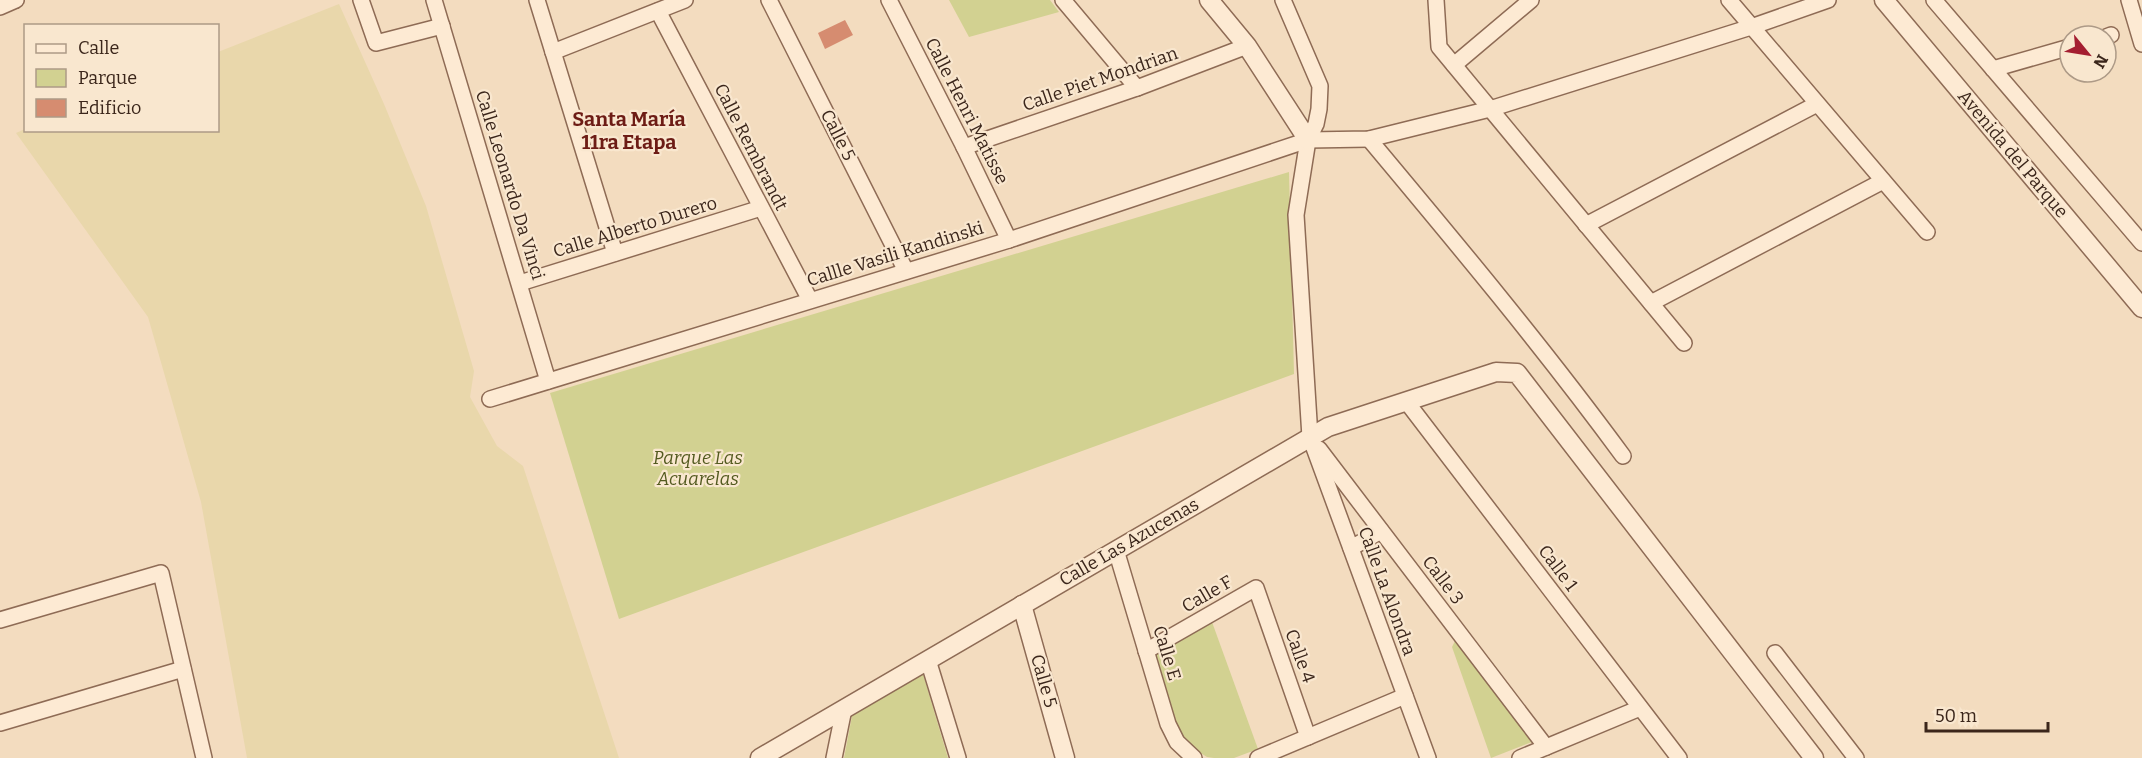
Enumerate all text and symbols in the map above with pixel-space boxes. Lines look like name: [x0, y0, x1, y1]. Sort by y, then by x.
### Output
legend: [24, 24, 219, 132]
north arrow: [2058, 24, 2118, 84]
street label: Calle Henri Matisse: [921, 34, 1013, 188]
text: Calle: [78, 37, 119, 59]
street label: Calle Piet Mondrian: [1019, 42, 1181, 116]
text: N: [2089, 51, 2112, 71]
text: Parque: [78, 67, 137, 89]
street label: Calle Rembrandt: [710, 80, 793, 215]
street label: Avenida del Parque: [1953, 86, 2073, 222]
street label: Calle Leonardo Da Vinci: [471, 88, 549, 282]
text: Edificio: [78, 97, 141, 119]
street label: Calle 5: [816, 106, 860, 164]
district label: Santa María 11ra Etapa: [572, 107, 686, 154]
street label: Calle Alberto Durero: [550, 192, 720, 262]
street label: Callle Vasili Kandinski: [804, 217, 986, 291]
park label: Parque Las Acuarelas: [653, 447, 743, 490]
street label: Calle Las Azucenas: [1055, 493, 1203, 591]
street label: Calle La Alondra: [1354, 524, 1421, 659]
street label: Calle 1: [1534, 541, 1583, 596]
street label: Calle 3: [1418, 551, 1468, 609]
street label: Calle F: [1178, 571, 1236, 617]
street label: Calle E: [1148, 623, 1186, 683]
street label: Calle 4: [1280, 626, 1320, 686]
street label: Calle 5: [1026, 652, 1062, 710]
scale bar: [1926, 695, 2048, 733]
text: 50 m: [1935, 705, 1977, 727]

